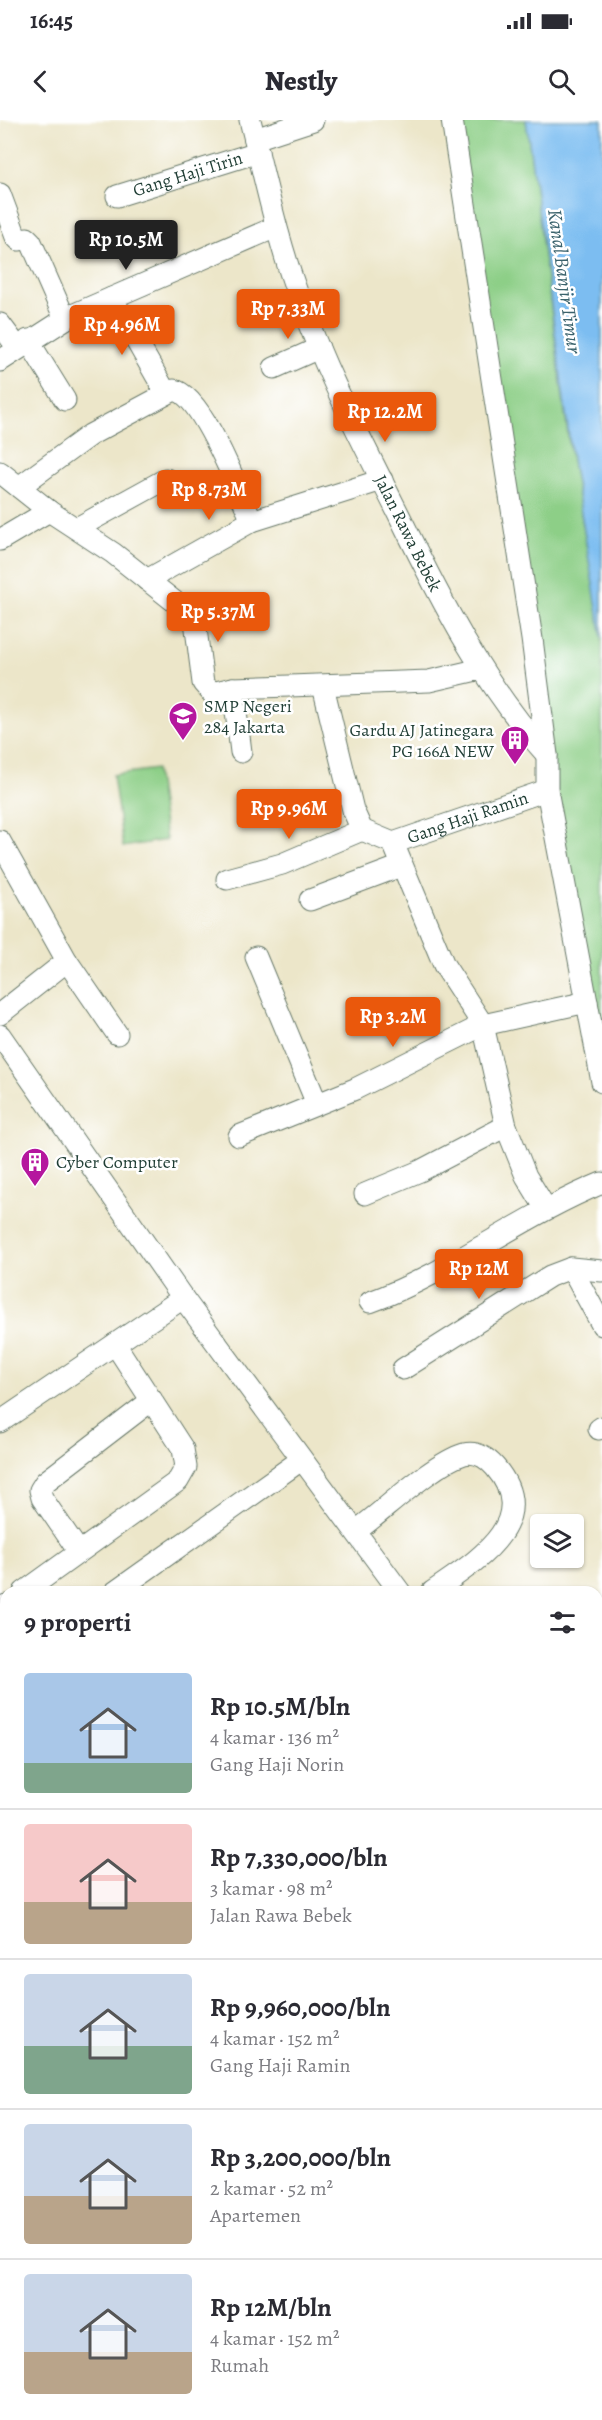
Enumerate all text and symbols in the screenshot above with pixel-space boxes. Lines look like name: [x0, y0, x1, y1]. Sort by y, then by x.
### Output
text: 16:45: [30, 6, 73, 36]
text: Nestly: [265, 63, 337, 99]
icon: back: [24, 65, 57, 98]
icon: search: [545, 65, 578, 98]
street label: Gang Haji Tirin: [130, 146, 246, 202]
water label: Kanal Banjir Timur: [541, 207, 588, 356]
pin: Rp 10.5M: [64, 220, 188, 271]
text: Rp 10.5M: [89, 226, 163, 253]
pin: Rp 7.33M: [226, 289, 350, 340]
text: Rp 7.33M: [251, 295, 325, 322]
pin: Rp 4.96M: [60, 305, 184, 356]
text: Rp 4.96M: [84, 311, 160, 338]
pin: Rp 12.2M: [323, 392, 447, 443]
text: Rp 12.2M: [347, 398, 423, 425]
pin: Rp 8.73M: [147, 470, 271, 521]
street label: Jalan Rawa Bebek: [369, 471, 447, 596]
text: Rp 8.73M: [171, 476, 247, 503]
pin: Rp 5.37M: [156, 592, 280, 643]
text: Rp 5.37M: [181, 598, 255, 625]
place label: SMP Negeri 284 Jakarta: [204, 694, 292, 739]
school or university icon: SMP Negeri 284 Jakarta: [167, 700, 199, 742]
place label: Gardu AJ Jatinegara PG 166A NEW: [350, 718, 495, 763]
building icon: Gardu AJ Jatinegara PG 166A NEW: [499, 724, 531, 766]
street label: Gang Haji Ramin: [404, 785, 531, 849]
pin: Rp 9.96M: [227, 789, 351, 840]
text: Rp 9.96M: [251, 795, 327, 822]
pin: Rp 3.2M: [338, 997, 448, 1048]
text: Rp 3.2M: [359, 1003, 427, 1030]
building icon: Cyber Computer: [19, 1146, 51, 1188]
place label: Cyber Computer: [56, 1150, 178, 1174]
pin: Rp 12M: [430, 1249, 528, 1300]
text: Rp 12M: [449, 1255, 509, 1282]
map controls: [530, 1514, 584, 1568]
button: layers: [530, 1514, 584, 1568]
text: 9 properti: [24, 1605, 131, 1640]
icon: filters: [546, 1606, 579, 1639]
text: Rp 10.5M/bln: [210, 1689, 350, 1724]
icon: home: [72, 1697, 144, 1769]
text: 4 kamar · 136 m²: [210, 1724, 339, 1751]
text: Gang Haji Norin: [210, 1751, 344, 1778]
text: Rp 7,330,000/bln: [210, 1840, 388, 1875]
icon: home: [72, 1848, 144, 1920]
text: 3 kamar · 98 m²: [210, 1875, 333, 1902]
text: Jalan Rawa Bebek: [210, 1902, 352, 1929]
text: Rp 9,960,000/bln: [210, 1990, 391, 2025]
icon: home: [72, 1998, 144, 2070]
text: 4 kamar · 152 m²: [210, 2025, 340, 2052]
text: Gang Haji Ramin: [210, 2052, 350, 2079]
text: Rp 3,200,000/bln: [210, 2140, 391, 2175]
icon: home: [72, 2148, 144, 2220]
text: 2 kamar · 52 m²: [210, 2175, 333, 2202]
text: Apartemen: [210, 2202, 301, 2229]
text: Rp 12M/bln: [210, 2290, 332, 2325]
icon: home: [72, 2298, 144, 2370]
text: 4 kamar · 152 m²: [210, 2325, 340, 2352]
text: Rumah: [210, 2352, 269, 2379]

